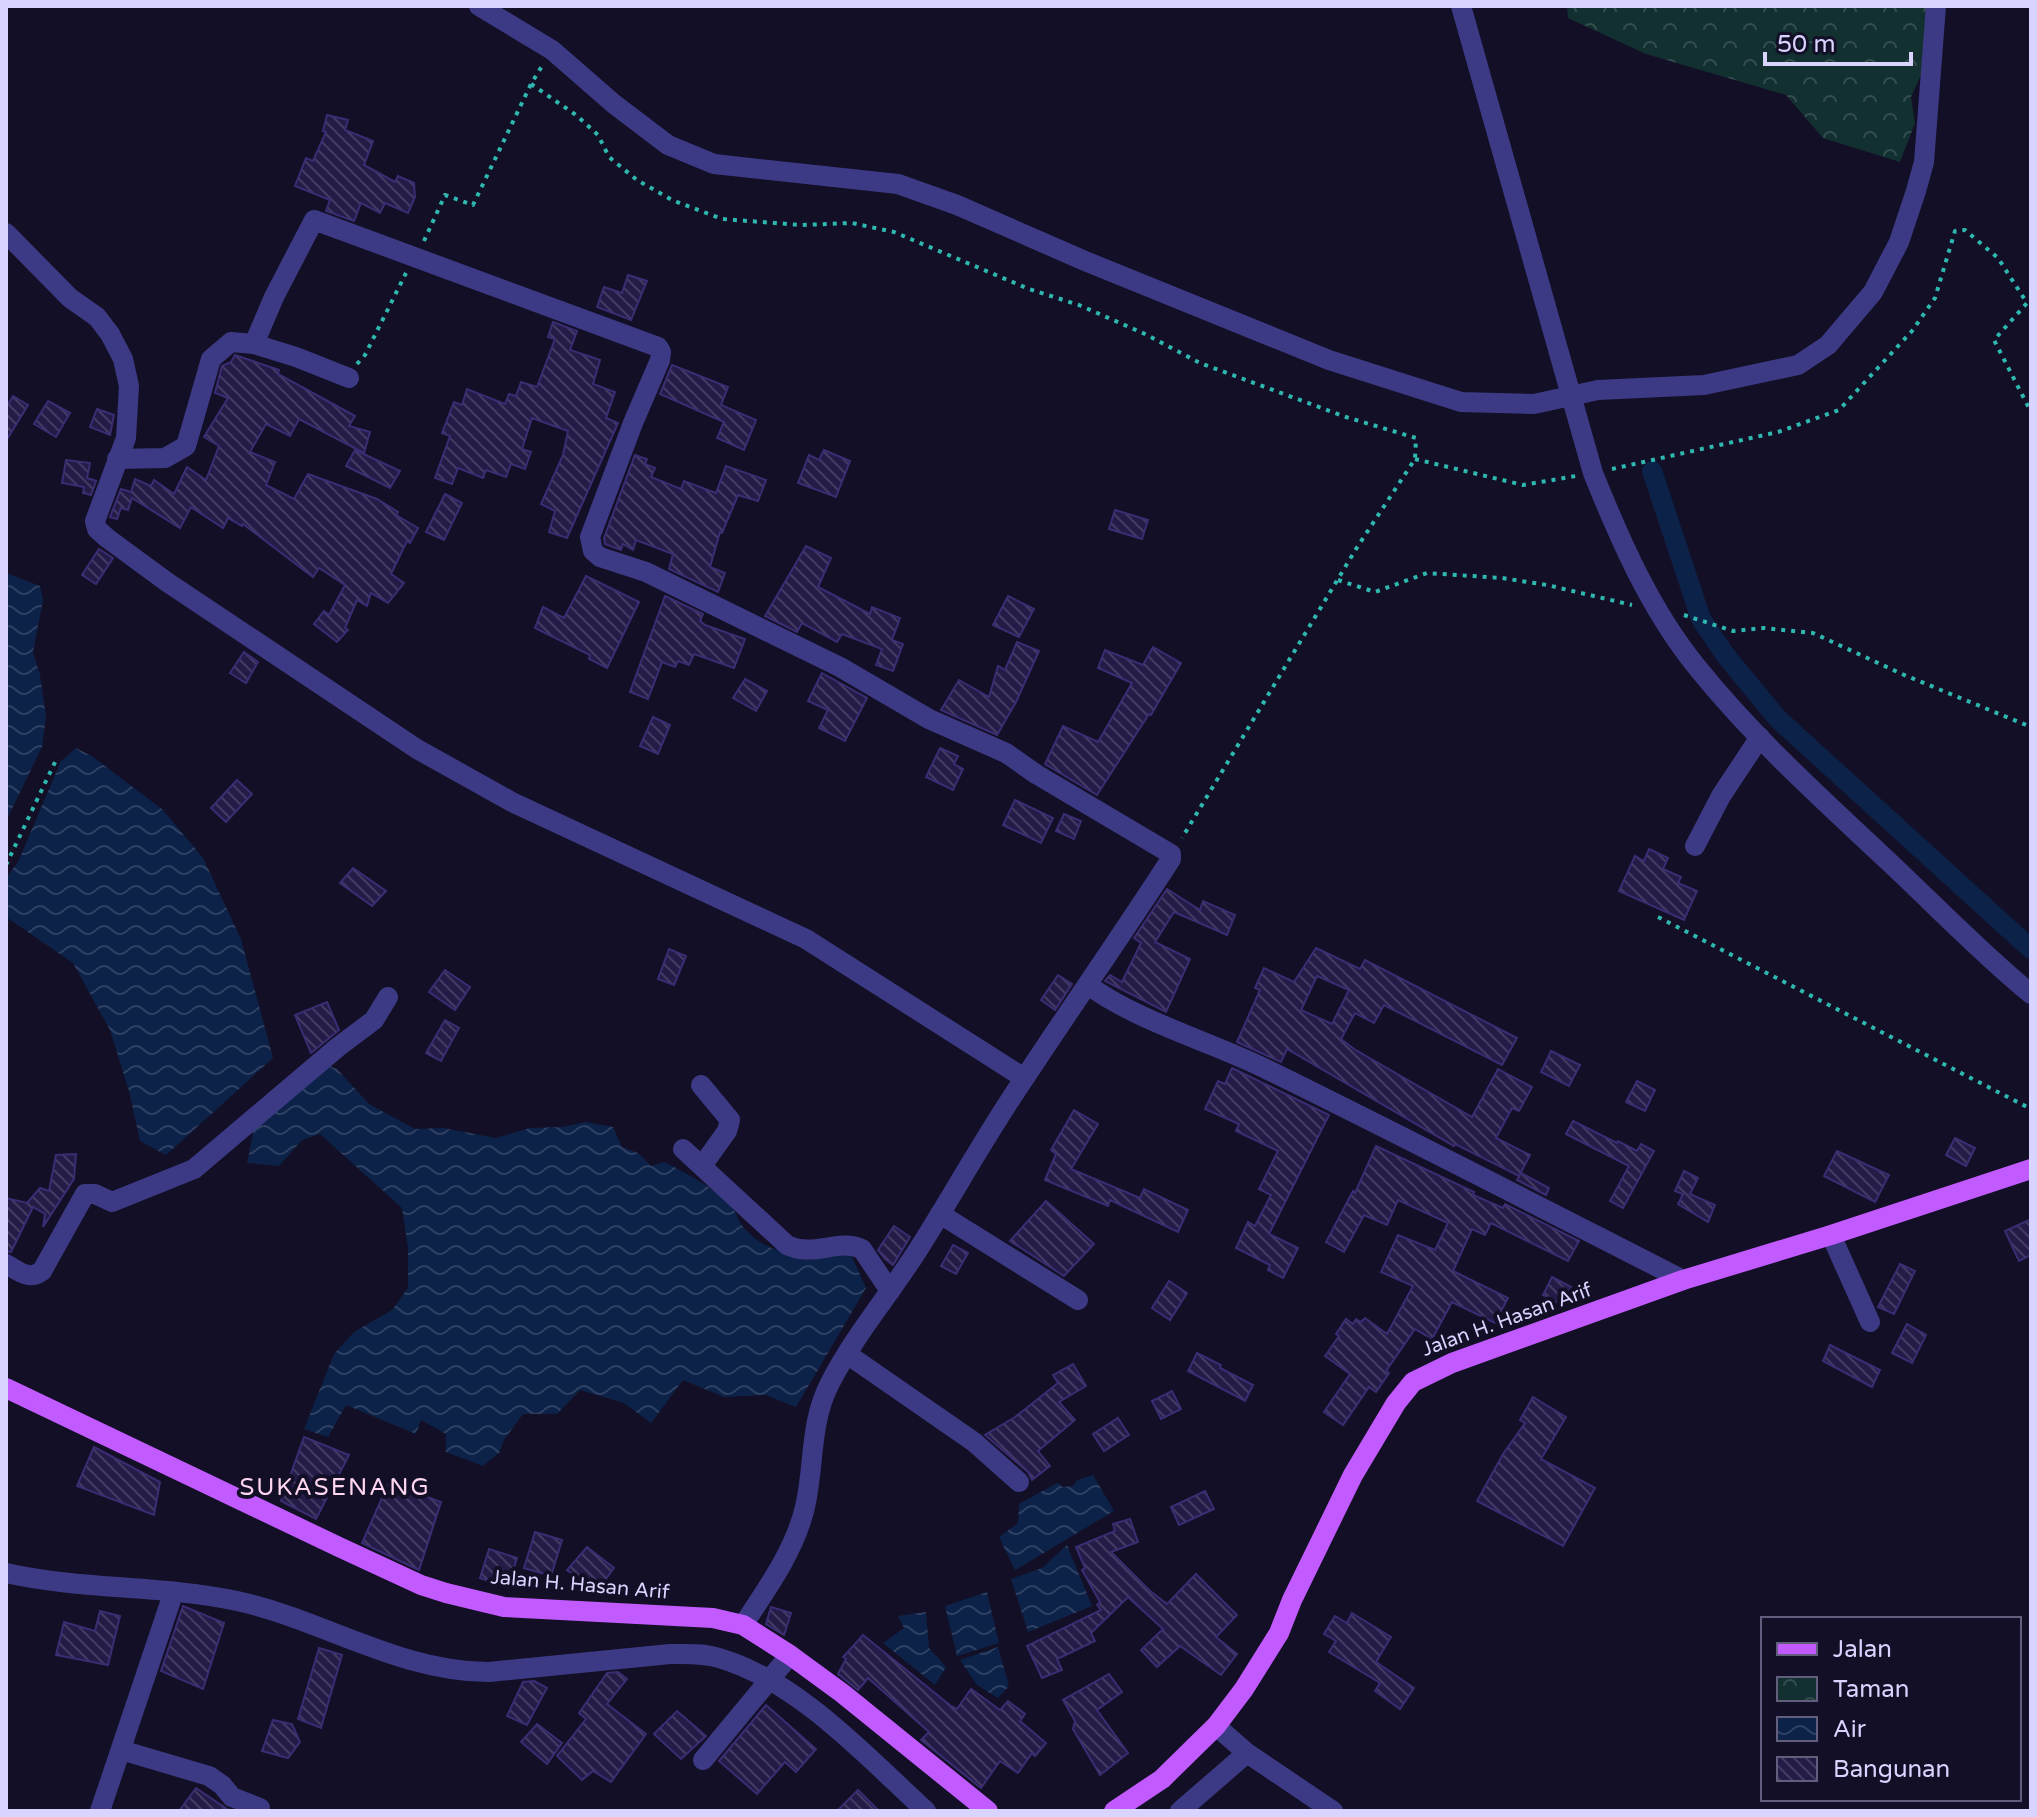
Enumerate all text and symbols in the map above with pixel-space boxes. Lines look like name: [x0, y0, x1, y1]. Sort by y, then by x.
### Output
scale bar: [1765, 16, 1911, 66]
text: 50 m: [1777, 30, 1835, 59]
street label: Jalan H. Hasan Arif: [1419, 1278, 1596, 1362]
district label: SUKASENANG: [239, 1473, 431, 1502]
street label: Jalan H. Hasan Arif: [490, 1565, 671, 1605]
legend: [1761, 1617, 2021, 1801]
text: Jalan: [1833, 1635, 1892, 1664]
text: Taman: [1833, 1675, 1909, 1704]
text: Air: [1833, 1715, 1867, 1744]
text: Bangunan: [1833, 1755, 1950, 1784]

